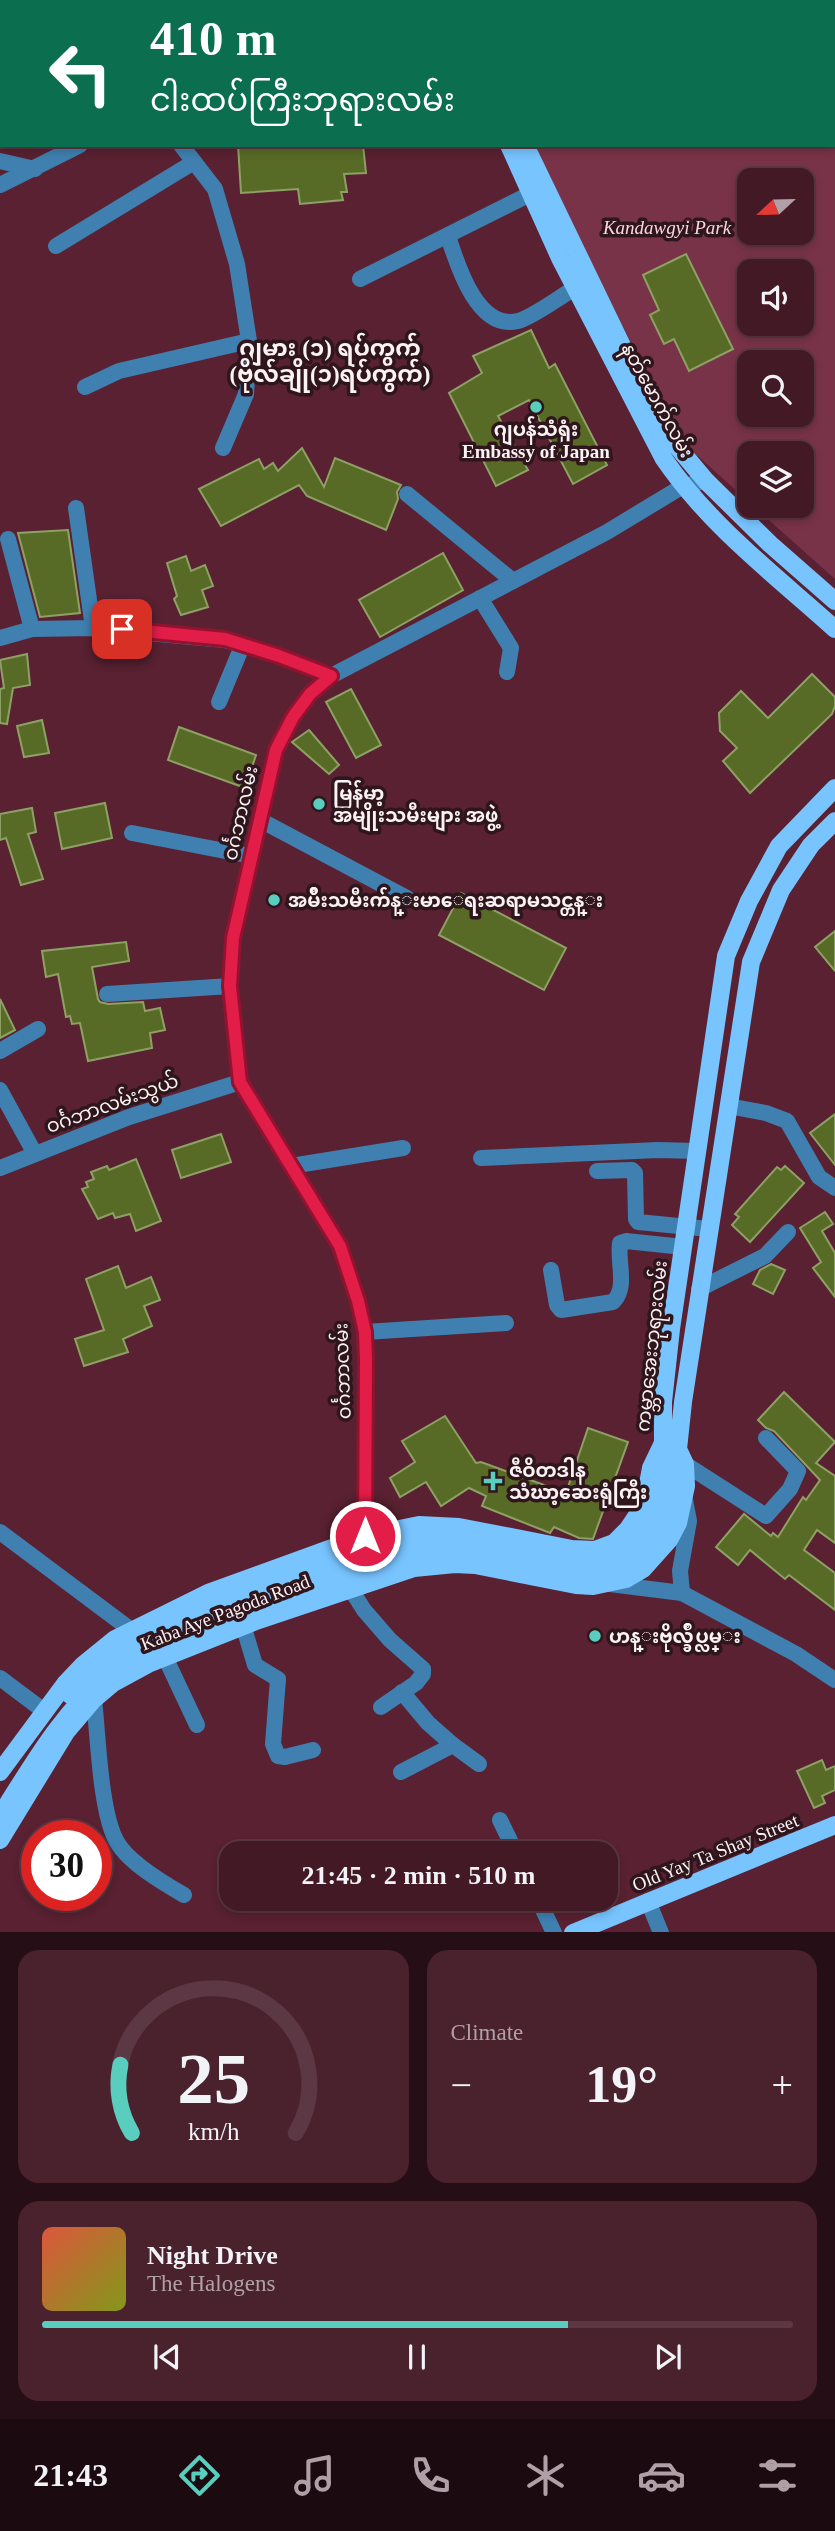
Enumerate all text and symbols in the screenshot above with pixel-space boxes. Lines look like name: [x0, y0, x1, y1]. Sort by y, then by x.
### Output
text: 410 m: [150, 11, 277, 66]
icon: left: [35, 28, 126, 119]
text: ငါးထပ်ကြီးဘုရားလမ်း: [150, 82, 455, 118]
north arrow: [737, 168, 814, 245]
map controls: [737, 168, 814, 518]
park label: Kandawgyi Park: [602, 217, 732, 238]
button: sound: [737, 259, 814, 336]
district label: ဂျမား (၁) ရပ်ကွက် (ဗိုလ်ချို(၁)ရပ်ကွက်): [230, 332, 430, 394]
street label: နတ်မောက်လမ်း: [613, 337, 701, 464]
button: search: [737, 350, 814, 427]
marker: ဂျပန်သံရုံး Embassy of Japan: [528, 399, 544, 415]
place label: ဂျပန်သံရုံး Embassy of Japan: [462, 416, 610, 462]
button: layers: [737, 441, 814, 518]
pin: [92, 599, 152, 659]
icon: arrive: [103, 610, 141, 648]
street label: ဝင်္ဂဘာလမ်း: [216, 763, 262, 862]
place label: မြန်မာ့ အမျိုးသမီးများ အဖွဲ့: [333, 780, 502, 832]
marker: မြန်မာ့ အမျိုးသမီးများ အဖွဲ့: [311, 796, 327, 812]
place label: အမ်ိဳးသမီးက်န္းမာေရးဆရာမသင္တန္း: [288, 887, 603, 916]
marker: အမ်ိဳးသမီးက်န္းမာေရးဆရာမသင္တန္း: [266, 892, 282, 908]
street label: ဝင်္ဂဘာလမ်းသွယ်: [42, 1066, 183, 1142]
street label: ကမ္ဘာအေးဘုရားလမ်း: [628, 1259, 677, 1433]
street label: ဝင်္ဂဘာလမ်း: [326, 1322, 355, 1420]
place label: ဇီဝိတဒါန သံဃာ့ဆေးရုံကြီး: [509, 1457, 647, 1508]
marker: ဇီဝိတဒါန သံဃာ့ဆေးရုံကြီး: [483, 1471, 503, 1491]
position arrow: [328, 1499, 402, 1573]
street label: Kaba Aye Pagoda Road: [138, 1570, 313, 1654]
place label: ဟန္းဗိုလ္ခ်ဳပ္လမ္း: [609, 1623, 741, 1652]
marker: ဟန္းဗိုလ္ခ်ဳပ္လမ္း: [587, 1628, 603, 1644]
street label: Old Yay Ta Shay Street: [629, 1809, 802, 1895]
speed limit sign: 30: [21, 1820, 112, 1911]
text: 21:45 · 2 min · 510 m: [302, 1861, 536, 1890]
text: Climate: [451, 2020, 523, 2045]
text: 25: [177, 2038, 250, 2119]
text: 19°: [585, 2056, 658, 2113]
text: −: [451, 2064, 472, 2106]
text: +: [772, 2064, 793, 2106]
text: km/h: [188, 2117, 239, 2144]
text: Night Drive: [147, 2241, 278, 2270]
text: The Halogens: [147, 2271, 275, 2296]
icon: previous: [148, 2338, 186, 2376]
icon: pause: [398, 2338, 436, 2376]
icon: next: [649, 2338, 687, 2376]
icon: directions: [175, 2451, 224, 2500]
icon: music: [290, 2451, 339, 2500]
icon: phone: [406, 2451, 455, 2500]
icon: climate: [521, 2451, 570, 2500]
icon: car: [637, 2451, 686, 2500]
icon: filters: [753, 2451, 802, 2500]
text: 21:43: [33, 2457, 108, 2493]

